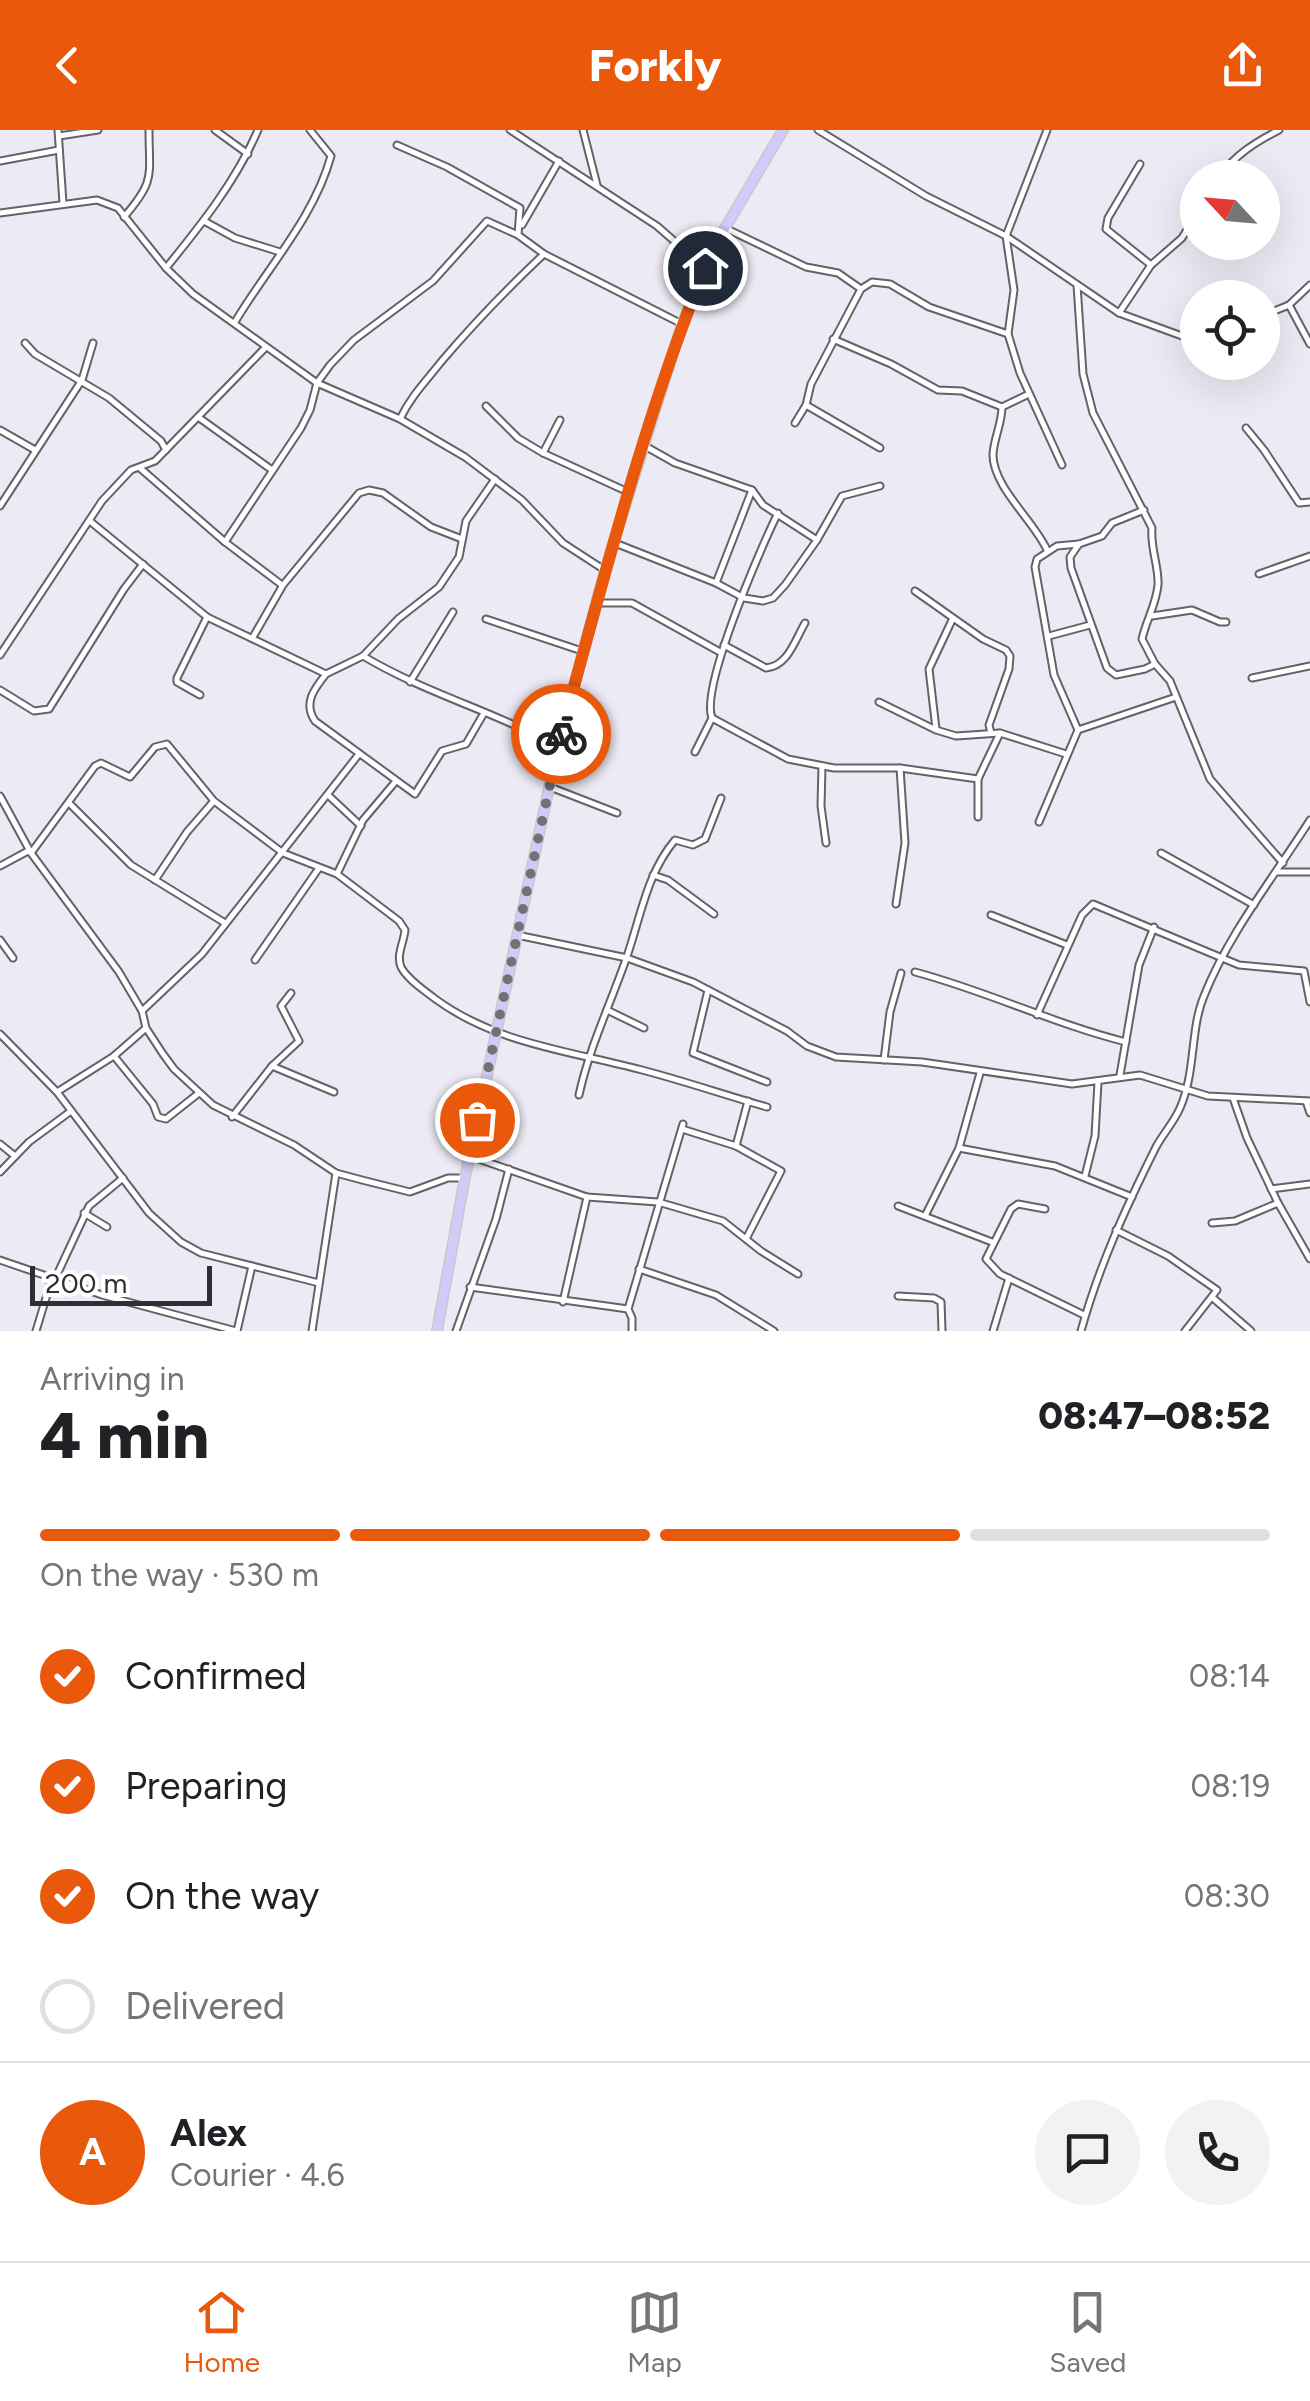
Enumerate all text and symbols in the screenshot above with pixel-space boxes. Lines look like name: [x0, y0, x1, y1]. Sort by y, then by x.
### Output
icon: back: [40, 38, 95, 93]
text: Forkly: [589, 38, 721, 92]
icon: share: [1215, 38, 1270, 93]
north arrow: [1180, 160, 1280, 260]
map controls: [1180, 160, 1280, 380]
pin: [663, 226, 748, 311]
icon: home: [678, 241, 733, 296]
button: locate: [1180, 280, 1280, 380]
courier: [511, 684, 611, 784]
icon: bike: [534, 707, 589, 762]
pin: [435, 1078, 520, 1163]
icon: bag: [450, 1093, 505, 1148]
scale bar: [30, 1261, 212, 1306]
text: 200 m: [45, 1266, 127, 1300]
text: Arriving in: [40, 1360, 185, 1398]
text: 08:47–08:52: [1038, 1393, 1270, 1439]
text: 4 min: [40, 1396, 209, 1474]
text: On the way · 530 m: [40, 1556, 319, 1594]
icon: check: [40, 1649, 95, 1704]
text: Confirmed: [125, 1653, 307, 1699]
text: 08:14: [1189, 1657, 1270, 1695]
icon: check: [40, 1759, 95, 1814]
text: Preparing: [125, 1763, 287, 1809]
text: 08:19: [1190, 1767, 1270, 1805]
icon: check: [40, 1869, 95, 1924]
text: On the way: [125, 1873, 319, 1919]
text: 08:30: [1184, 1877, 1270, 1915]
text: Delivered: [125, 1983, 285, 2029]
button: chat: [1035, 2100, 1140, 2205]
button: phone: [1165, 2100, 1270, 2205]
text: Alex: [170, 2110, 247, 2156]
text: A: [79, 2129, 106, 2175]
text: Courier · 4.6: [170, 2156, 345, 2194]
tab: Home: [184, 2285, 260, 2379]
tab: Map: [627, 2285, 682, 2379]
tab: Saved: [1049, 2285, 1126, 2379]

